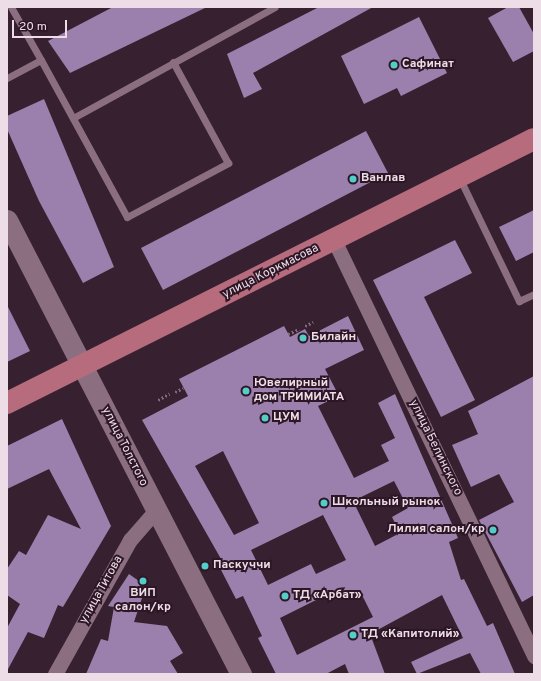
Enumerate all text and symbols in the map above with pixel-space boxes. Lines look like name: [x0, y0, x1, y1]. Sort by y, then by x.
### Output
scale bar: [14, 12, 69, 38]
text: 20 m: [19, 19, 47, 35]
place label: Сафинат: [402, 58, 454, 72]
marker: Сафинат: [389, 60, 399, 70]
place label: Ванлав: [361, 172, 405, 186]
marker: Ванлав: [348, 174, 358, 184]
street label: улица Коркмасова: [221, 242, 321, 302]
place label: Билайн: [311, 331, 356, 345]
marker: Билайн: [298, 333, 308, 343]
place label: Ювелирный дом ТРИМИАТА: [254, 377, 344, 405]
marker: Ювелирный дом ТРИМИАТА: [241, 386, 251, 396]
street label: улица Белинского: [406, 398, 464, 498]
street label: улица Толстого: [98, 405, 150, 489]
place label: ЦУМ: [273, 411, 300, 425]
marker: ЦУМ: [260, 413, 270, 423]
place label: Школьный рынок: [332, 496, 441, 510]
marker: Школьный рынок: [319, 498, 329, 508]
place label: Лилия салон/кр: [387, 523, 485, 537]
marker: Лилия салон/кр: [488, 525, 498, 535]
street label: улица Титова: [77, 553, 127, 627]
place label: Паскуччи: [213, 559, 271, 573]
marker: Паскуччи: [200, 561, 210, 571]
marker: ВИП салон/кр: [138, 576, 148, 586]
place label: ВИП салон/кр: [115, 587, 171, 615]
place label: ТД «Арбат»: [293, 589, 361, 603]
marker: ТД «Арбат»: [280, 591, 290, 601]
place label: ТД «Капитолий»: [361, 628, 460, 642]
marker: ТД «Капитолий»: [348, 630, 358, 640]

